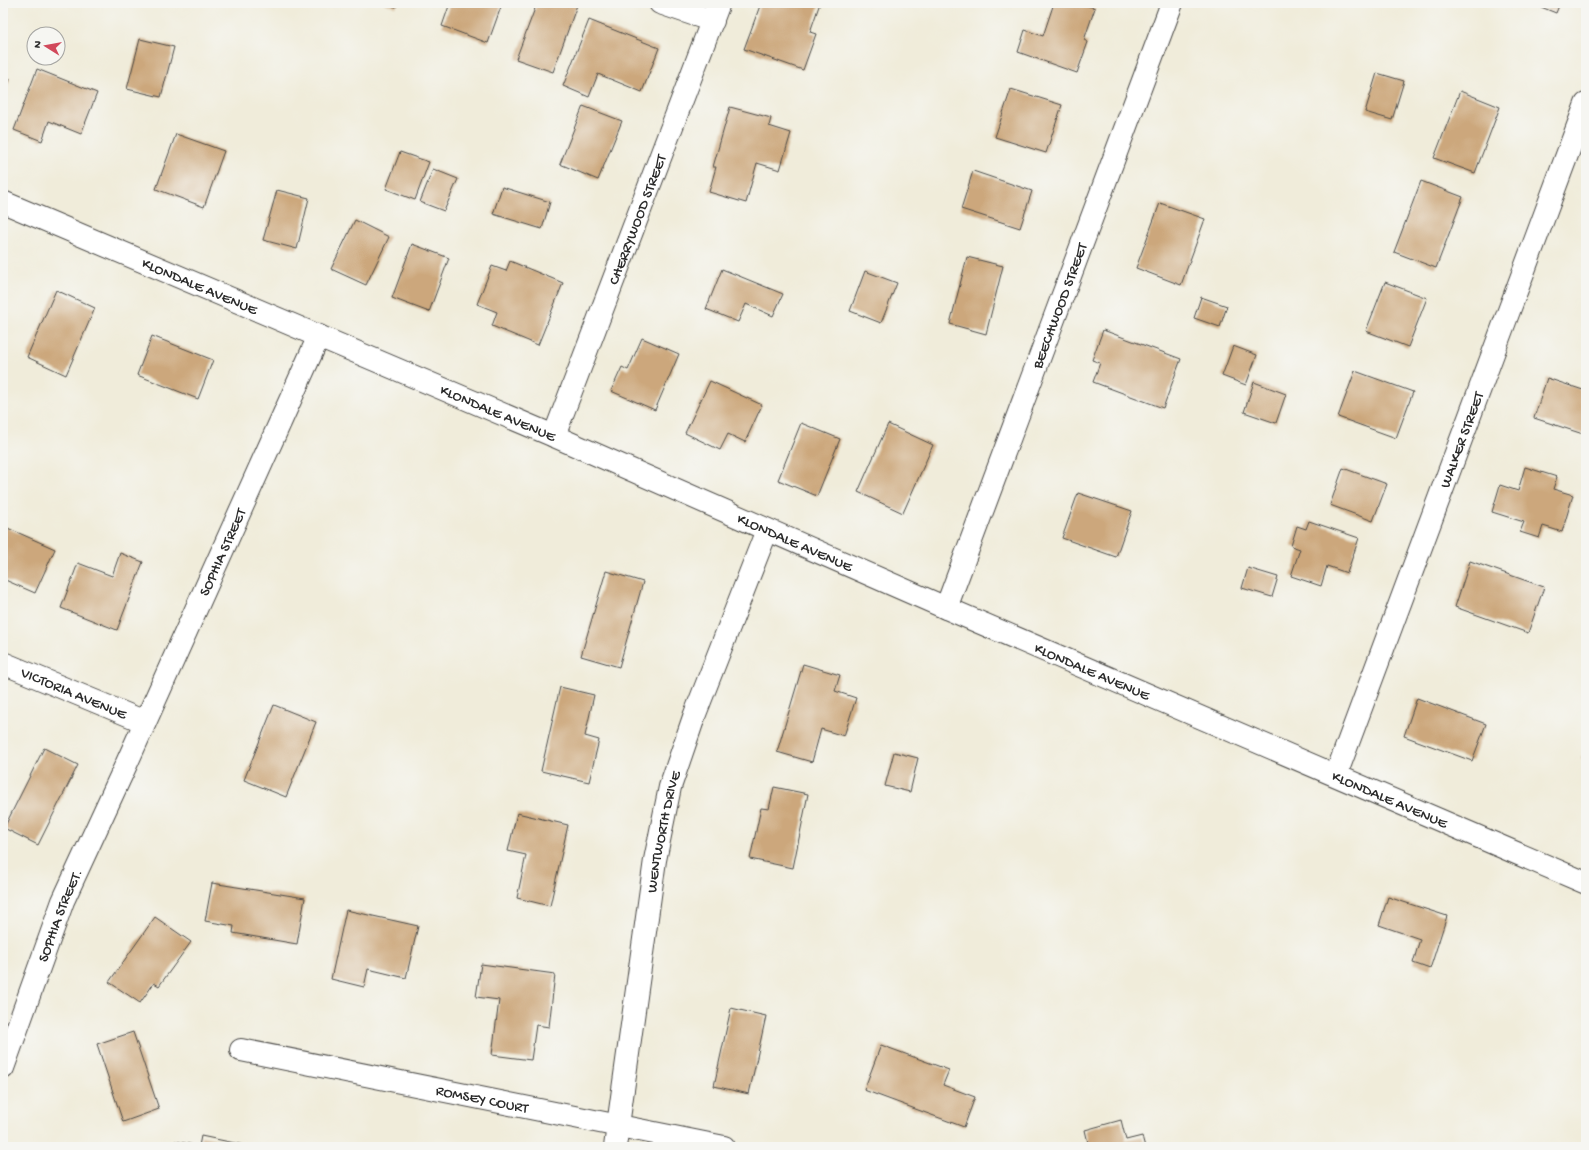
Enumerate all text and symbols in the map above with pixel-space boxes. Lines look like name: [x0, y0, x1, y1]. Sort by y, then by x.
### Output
north arrow: [26, 26, 66, 66]
text: N: [32, 40, 45, 49]
street label: CHERRYWOOD STREET: [605, 151, 672, 288]
street label: BEECHWOOD STREET: [1029, 240, 1093, 372]
street label: KLONDALE AVENUE: [139, 255, 260, 320]
street label: KLONDALE AVENUE: [437, 382, 559, 447]
street label: WALKER STREET: [1437, 388, 1489, 491]
street label: SOPHIA STREET: [196, 505, 252, 599]
street label: KLONDALE AVENUE: [734, 510, 855, 577]
street label: KLONDALE AVENUE: [1031, 640, 1153, 706]
street label: VICTORIA AVENUE: [17, 664, 130, 725]
street label: WENTWORTH DRIVE: [644, 768, 686, 894]
street label: KLONDALE AVENUE: [1329, 768, 1450, 834]
street label: SOPHIA STREET.: [35, 866, 88, 965]
street label: ROMSEY COURT: [434, 1082, 531, 1119]

